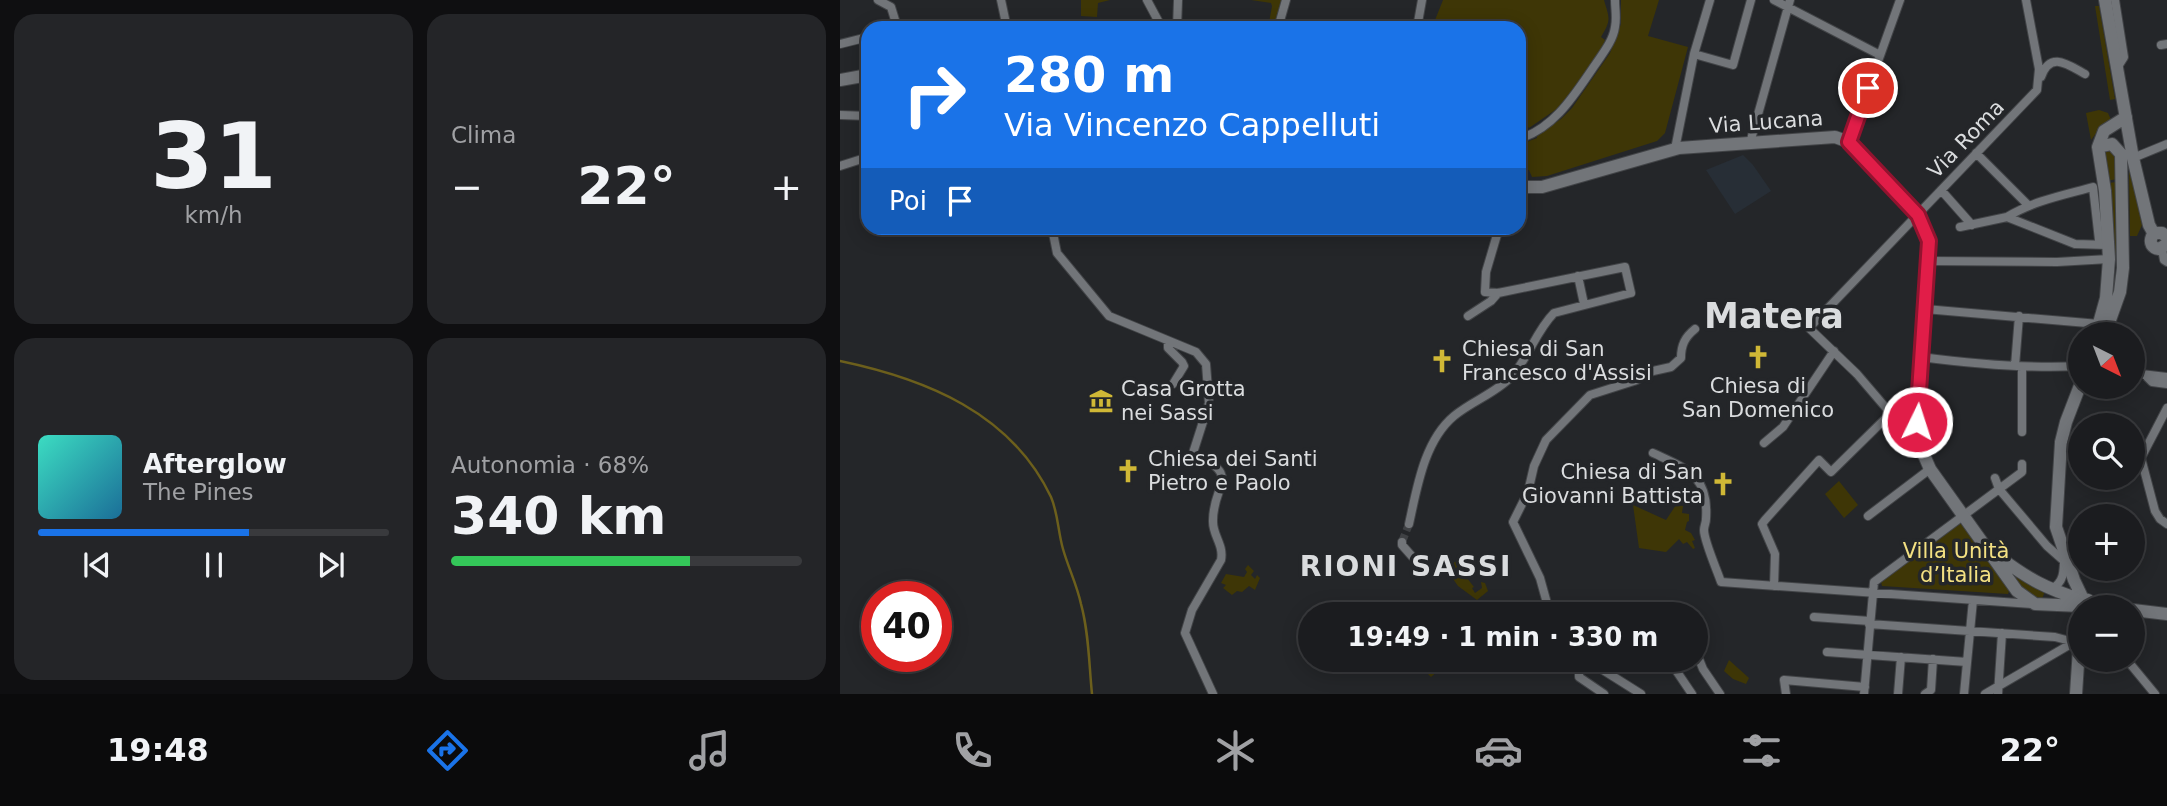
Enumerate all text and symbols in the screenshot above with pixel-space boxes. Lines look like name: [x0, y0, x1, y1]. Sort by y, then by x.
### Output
text: 280 m: [1004, 47, 1174, 104]
icon: right: [889, 49, 980, 140]
pin: [1838, 58, 1898, 118]
icon: arrive: [1849, 69, 1887, 107]
street label: Via Roma: [1923, 95, 2009, 183]
text: 31: [150, 104, 277, 209]
text: Via Vincenzo Cappelluti: [1004, 106, 1380, 144]
street label: Via Lucana: [1708, 106, 1824, 138]
text: Clima: [451, 122, 516, 148]
text: 22°: [577, 156, 676, 216]
text: −: [451, 165, 483, 209]
text: +: [770, 165, 802, 209]
icon: arrive: [941, 182, 979, 220]
text: Poi: [889, 186, 927, 216]
text: km/h: [184, 202, 243, 228]
district label: Matera: [1704, 296, 1844, 336]
north arrow: [2068, 322, 2146, 399]
map controls: [2068, 322, 2145, 672]
place label: Chiesa di San Francesco d'Assisi: [1462, 337, 1652, 385]
church icon: Chiesa di San Domenico: [1744, 343, 1772, 371]
church icon: Chiesa di San Francesco d'Assisi: [1428, 347, 1456, 375]
place label: Chiesa di San Domenico: [1682, 374, 1834, 422]
place label: Casa Grotta nei Sassi: [1121, 377, 1246, 425]
position arrow: [1880, 385, 1954, 459]
museum icon: Casa Grotta nei Sassi: [1087, 387, 1115, 415]
button: search: [2068, 413, 2145, 490]
place label: Chiesa dei Santi Pietro e Paolo: [1148, 447, 1318, 495]
text: Afterglow: [143, 449, 287, 479]
text: Autonomia · 68%: [451, 452, 649, 478]
church icon: Chiesa dei Santi Pietro e Paolo: [1114, 457, 1142, 485]
place label: Chiesa di San Giovanni Battista: [1522, 460, 1703, 508]
church icon: Chiesa di San Giovanni Battista: [1709, 470, 1737, 498]
text: The Pines: [143, 479, 254, 505]
text: 340 km: [451, 486, 666, 546]
button: +: [2068, 504, 2145, 581]
park label: Villa Unità d’Italia: [1903, 539, 2009, 587]
icon: previous: [78, 546, 116, 584]
icon: pause: [195, 546, 233, 584]
icon: next: [312, 546, 350, 584]
district label: RIONI SASSI: [1300, 550, 1512, 583]
speed limit sign: 40: [861, 581, 952, 672]
button: −: [2068, 595, 2145, 672]
text: 19:49 · 1 min · 330 m: [1348, 622, 1658, 652]
icon: directions: [423, 726, 472, 775]
icon: music: [685, 726, 734, 775]
icon: phone: [948, 726, 997, 775]
icon: climate: [1211, 726, 1260, 775]
icon: car: [1474, 726, 1523, 775]
icon: filters: [1737, 726, 1786, 775]
text: 19:48: [107, 731, 209, 769]
text: 22°: [1999, 731, 2060, 769]

